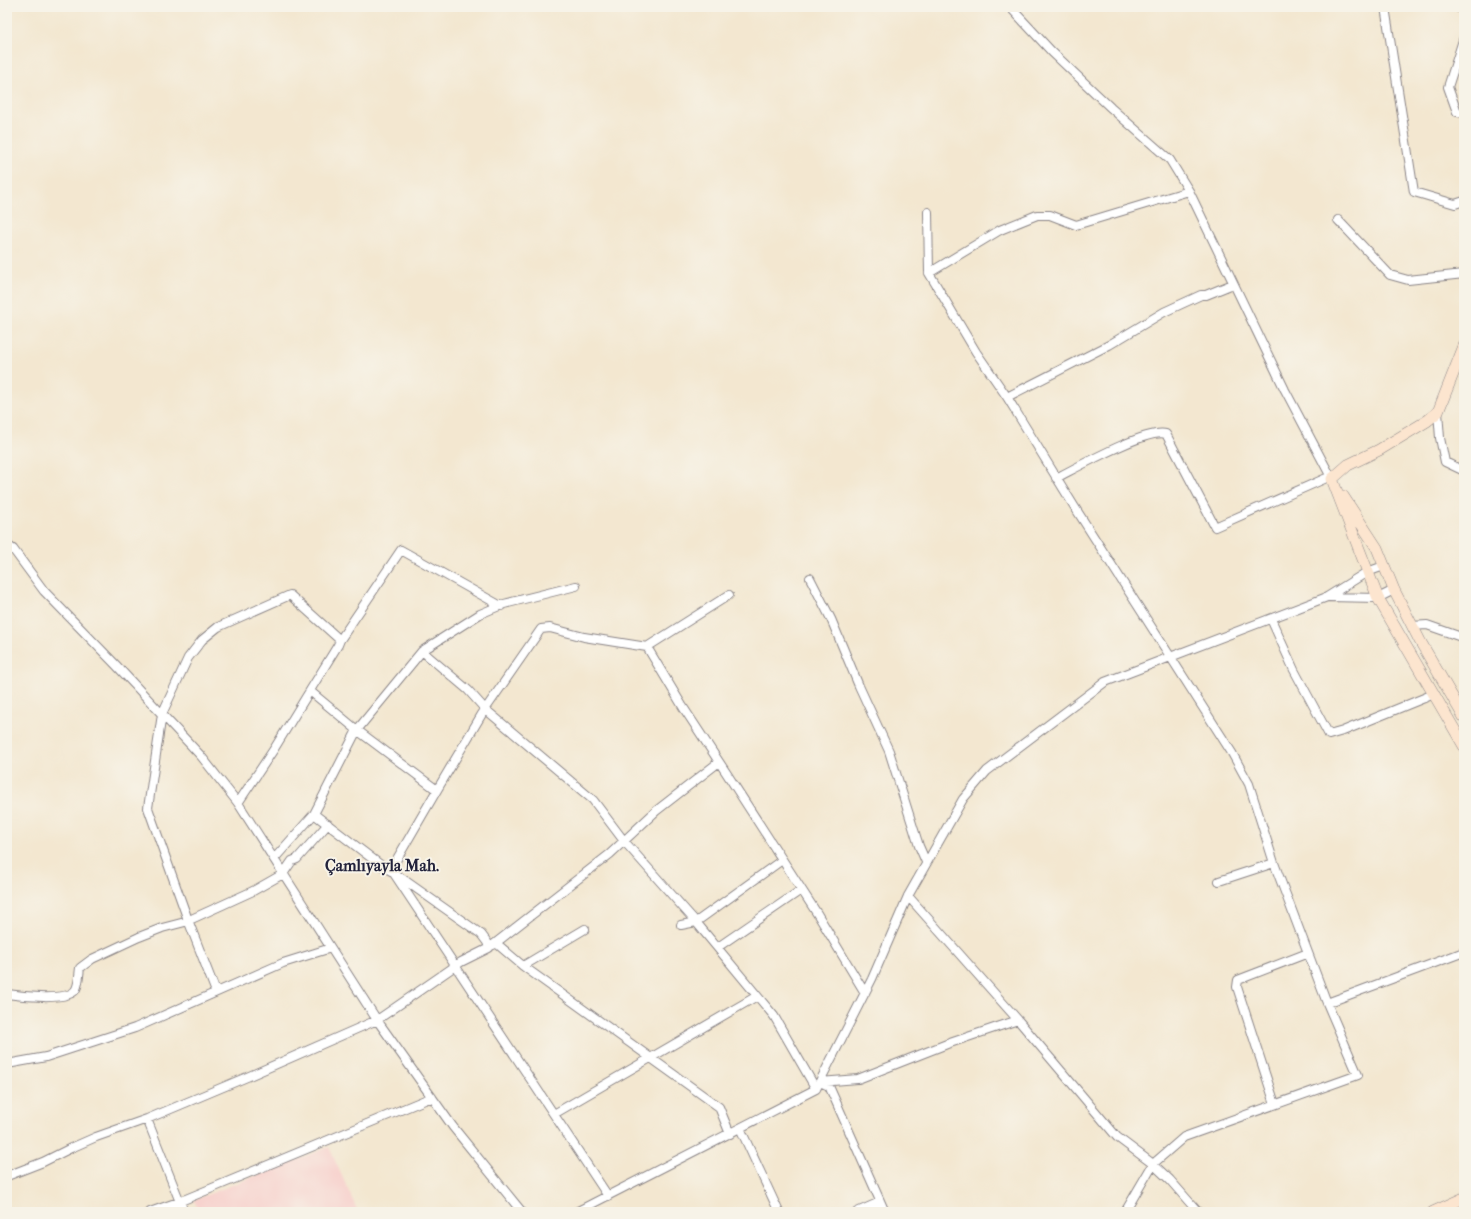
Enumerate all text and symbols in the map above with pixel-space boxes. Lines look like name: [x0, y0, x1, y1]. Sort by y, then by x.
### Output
district label: Çamlıyayla Mah.: [325, 856, 439, 876]

